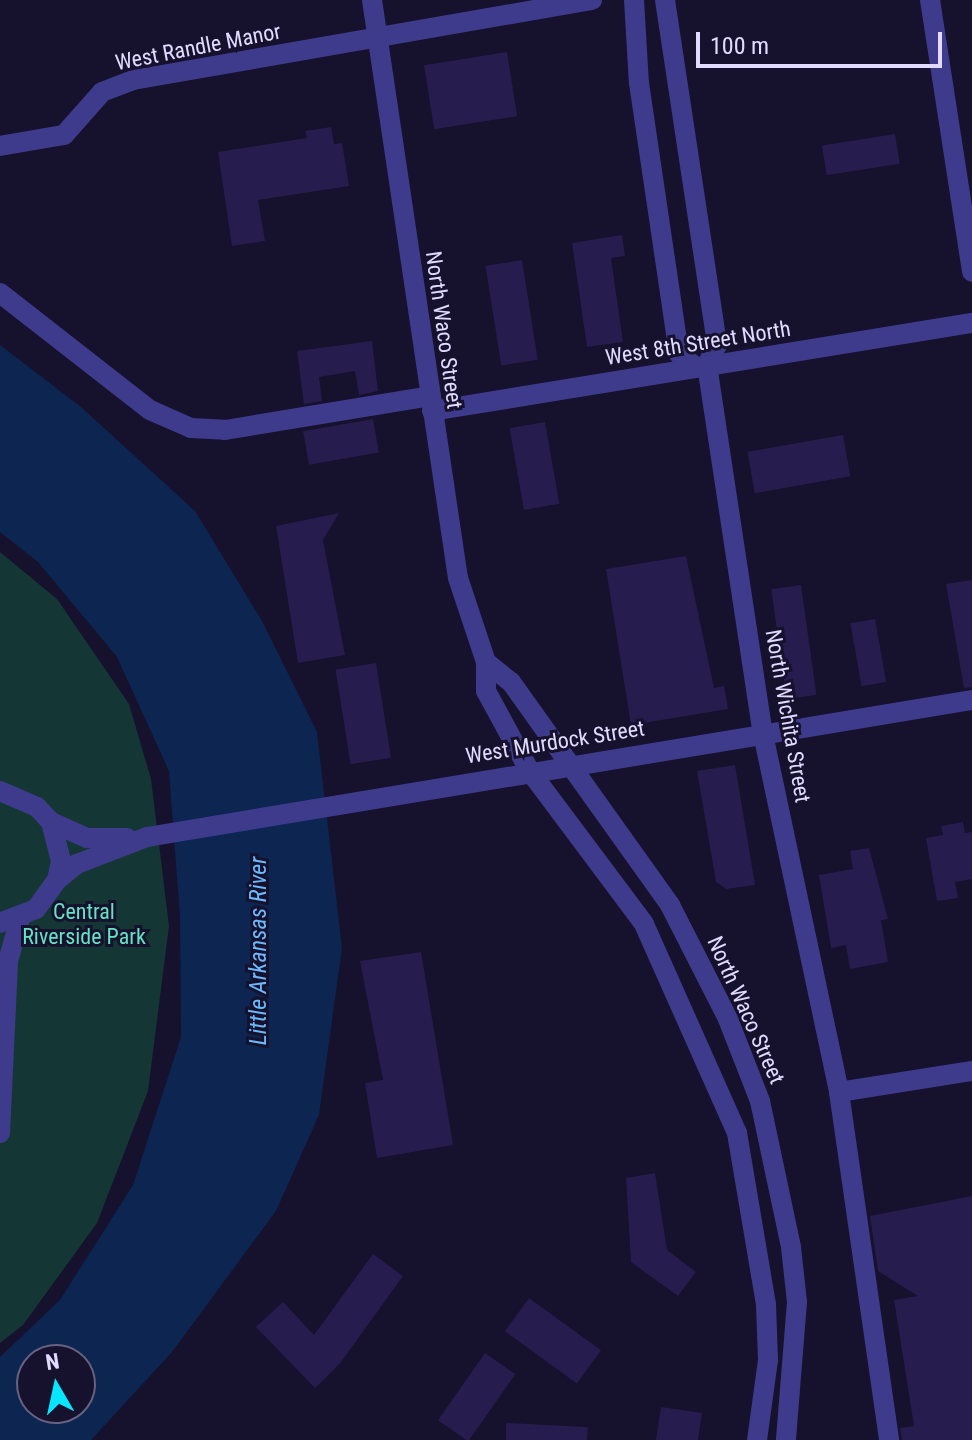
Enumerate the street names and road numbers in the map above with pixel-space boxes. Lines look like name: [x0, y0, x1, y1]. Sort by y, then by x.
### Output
street label: West Randle Manor: [113, 18, 283, 76]
street label: North Waco Street: [420, 250, 468, 410]
street label: West 8th Street North: [604, 315, 792, 371]
street label: North Wichita Street: [760, 627, 816, 805]
street label: West Murdock Street: [464, 715, 646, 769]
street label: North Waco Street: [702, 932, 790, 1088]

